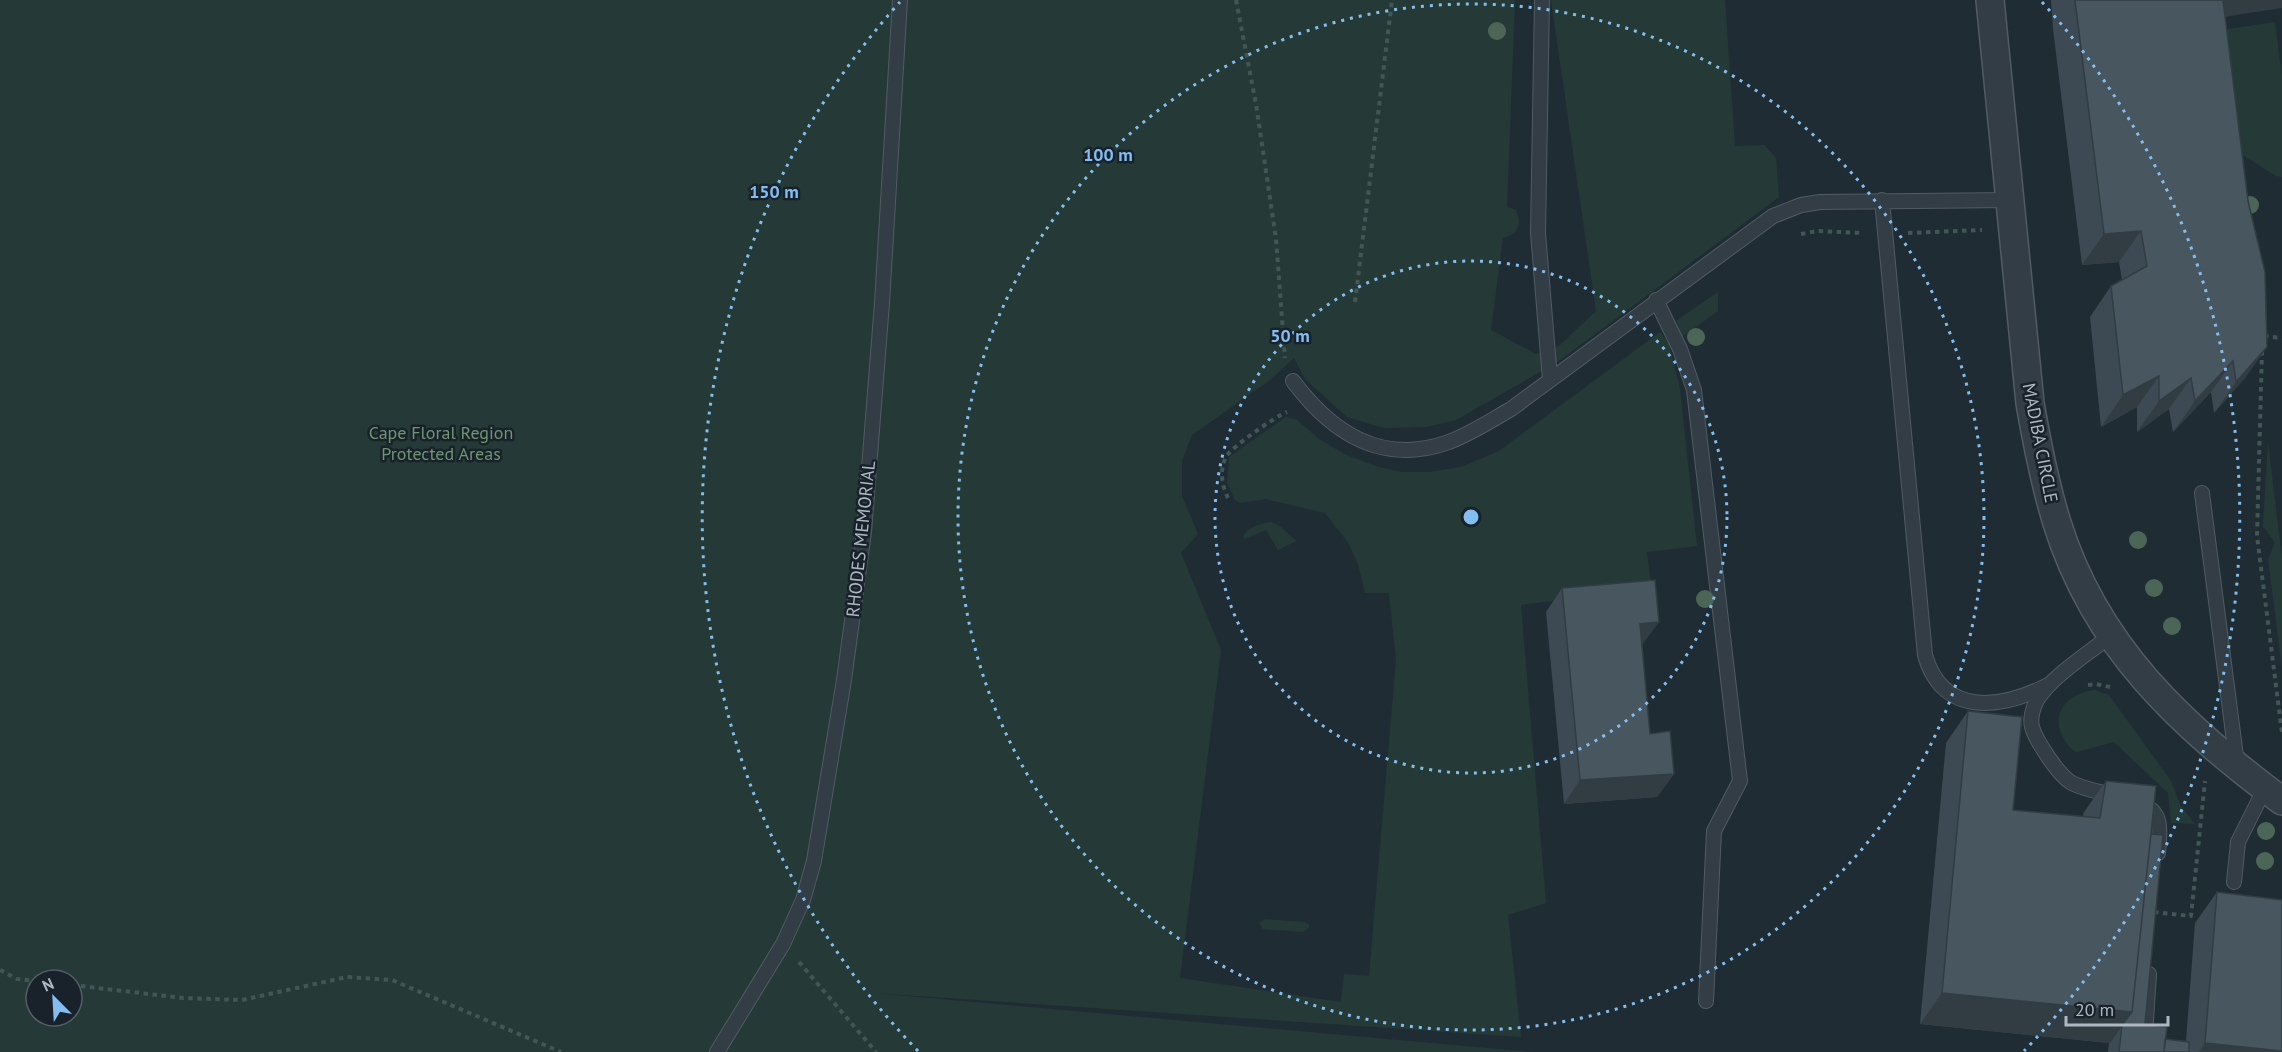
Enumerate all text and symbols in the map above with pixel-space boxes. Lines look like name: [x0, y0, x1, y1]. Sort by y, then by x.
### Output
text: 100 m: [1083, 143, 1133, 166]
text: 150 m: [749, 180, 799, 203]
text: 50 m: [1270, 324, 1310, 347]
street label: MADIBA CIRCLE: [2018, 381, 2063, 505]
park label: Cape Floral Region Protected Areas: [369, 421, 513, 465]
street label: RHODES MEMORIAL: [841, 460, 880, 618]
centre of rings: [1461, 507, 1481, 527]
north arrow: [24, 968, 84, 1028]
text: N: [39, 973, 57, 996]
scale bar: [2066, 989, 2168, 1027]
text: 20 m: [2075, 998, 2114, 1021]

